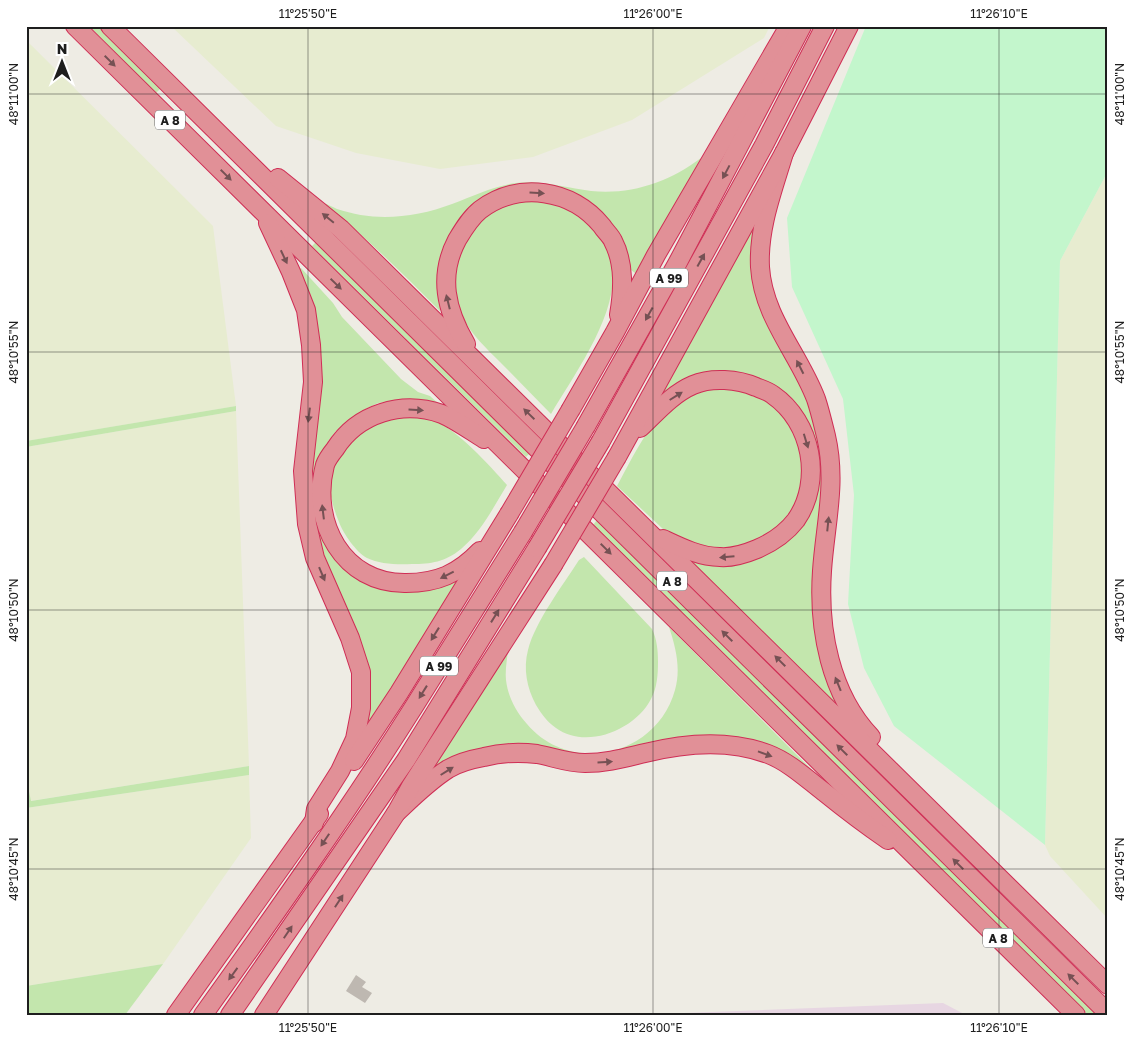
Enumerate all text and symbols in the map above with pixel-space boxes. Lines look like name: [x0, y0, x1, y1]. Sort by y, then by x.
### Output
text: 11°25'50"E: [279, 6, 337, 21]
text: 11°26'00"E: [623, 6, 683, 21]
text: 11°26'10"E: [970, 6, 1028, 21]
north arrow: [38, 38, 88, 88]
text: N: [57, 40, 67, 57]
one-way arrow: [104, 54, 116, 66]
text: 48°11'00"N: [6, 63, 21, 125]
text: 48°11'00"N: [1112, 63, 1127, 125]
road number: A 8: [155, 110, 185, 130]
one-way arrow: [722, 165, 731, 178]
one-way arrow: [219, 169, 231, 181]
one-way arrow: [529, 190, 545, 198]
one-way arrow: [322, 213, 335, 224]
one-way arrow: [281, 250, 289, 264]
one-way arrow: [697, 253, 705, 268]
road number: A 99: [650, 268, 688, 288]
one-way arrow: [330, 278, 342, 290]
one-way arrow: [444, 294, 452, 309]
one-way arrow: [644, 308, 653, 321]
text: 48°10'55"N: [6, 321, 21, 383]
text: 48°10'55"N: [1112, 321, 1127, 383]
one-way arrow: [796, 360, 804, 374]
one-way arrow: [669, 391, 682, 401]
one-way arrow: [408, 406, 424, 414]
one-way arrow: [305, 407, 313, 423]
one-way arrow: [524, 408, 536, 420]
one-way arrow: [803, 434, 811, 449]
one-way arrow: [319, 504, 327, 520]
one-way arrow: [824, 516, 832, 532]
one-way arrow: [600, 543, 612, 555]
one-way arrow: [719, 553, 735, 561]
one-way arrow: [319, 567, 327, 581]
one-way arrow: [440, 571, 455, 579]
road number: A 8: [657, 572, 687, 590]
text: 48°10'50"N: [6, 578, 21, 642]
text: 48°10'50"N: [1112, 578, 1127, 642]
one-way arrow: [491, 609, 500, 622]
one-way arrow: [430, 628, 440, 641]
one-way arrow: [721, 630, 733, 642]
one-way arrow: [774, 655, 786, 667]
road number: A 99: [420, 656, 458, 676]
one-way arrow: [834, 676, 842, 691]
one-way arrow: [418, 685, 428, 698]
one-way arrow: [836, 744, 848, 756]
one-way arrow: [757, 751, 772, 758]
one-way arrow: [598, 757, 614, 765]
one-way arrow: [440, 766, 454, 775]
one-way arrow: [320, 833, 330, 847]
text: 48°10'45"N: [6, 837, 21, 901]
text: 48°10'45"N: [1112, 837, 1127, 901]
one-way arrow: [952, 858, 964, 870]
one-way arrow: [334, 895, 344, 908]
one-way arrow: [283, 925, 293, 939]
road number: A 8: [983, 928, 1013, 948]
one-way arrow: [228, 967, 238, 981]
one-way arrow: [1067, 973, 1079, 985]
text: 11°25'50"E: [279, 1020, 337, 1035]
text: 11°26'00"E: [623, 1020, 683, 1035]
text: 11°26'10"E: [970, 1020, 1028, 1035]

